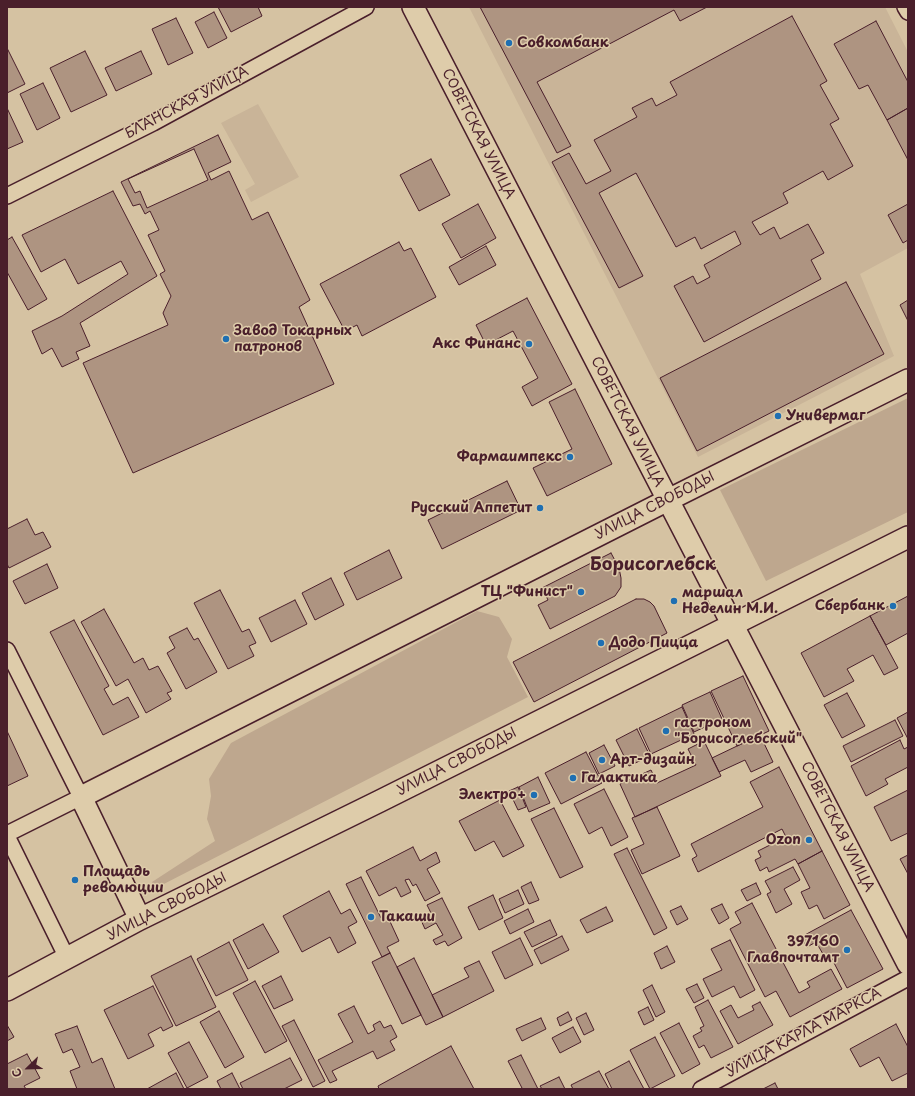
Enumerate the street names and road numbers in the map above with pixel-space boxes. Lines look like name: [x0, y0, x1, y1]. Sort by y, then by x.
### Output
street label: БЛАНСКАЯ УЛИЦА: [122, 63, 252, 143]
street label: СОВЕТСКАЯ УЛИЦА: [438, 66, 518, 202]
street label: СОВЕТСКАЯ УЛИЦА: [587, 354, 667, 490]
street label: УЛИЦА СВОБОДЫ: [592, 469, 718, 543]
street label: УЛИЦА СВОБОДЫ: [394, 725, 520, 799]
street label: СОВЕТСКАЯ УЛИЦА: [797, 759, 877, 895]
street label: УЛИЦА СВОБОДЫ: [104, 870, 230, 944]
street label: УЛИЦА КАРЛА МАРКСА: [724, 985, 884, 1081]

